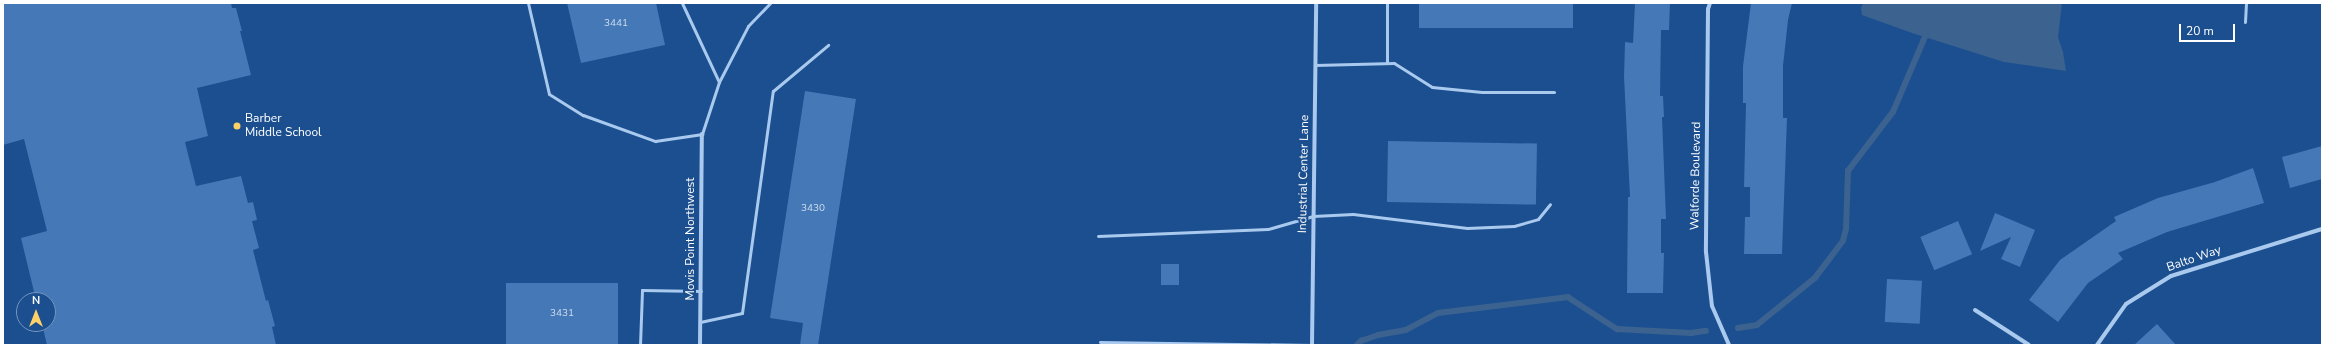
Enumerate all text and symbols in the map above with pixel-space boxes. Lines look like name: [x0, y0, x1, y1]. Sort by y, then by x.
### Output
scale bar: [2181, 16, 2237, 42]
house number: 3441: [604, 18, 628, 30]
text: 20 m: [2186, 23, 2214, 39]
place label: Barber Middle School: [245, 112, 322, 140]
street label: Industrial Center Lane: [1296, 115, 1312, 233]
marker: Barber Middle School: [232, 121, 242, 131]
street label: Walforde Boulevard: [1688, 122, 1704, 230]
street label: Movis Point Northwest: [684, 178, 698, 300]
house number: 3430: [801, 203, 825, 215]
street label: Balto Way: [2165, 243, 2223, 275]
north arrow: [16, 292, 56, 332]
text: N: [32, 293, 40, 308]
house number: 3431: [550, 308, 574, 320]

